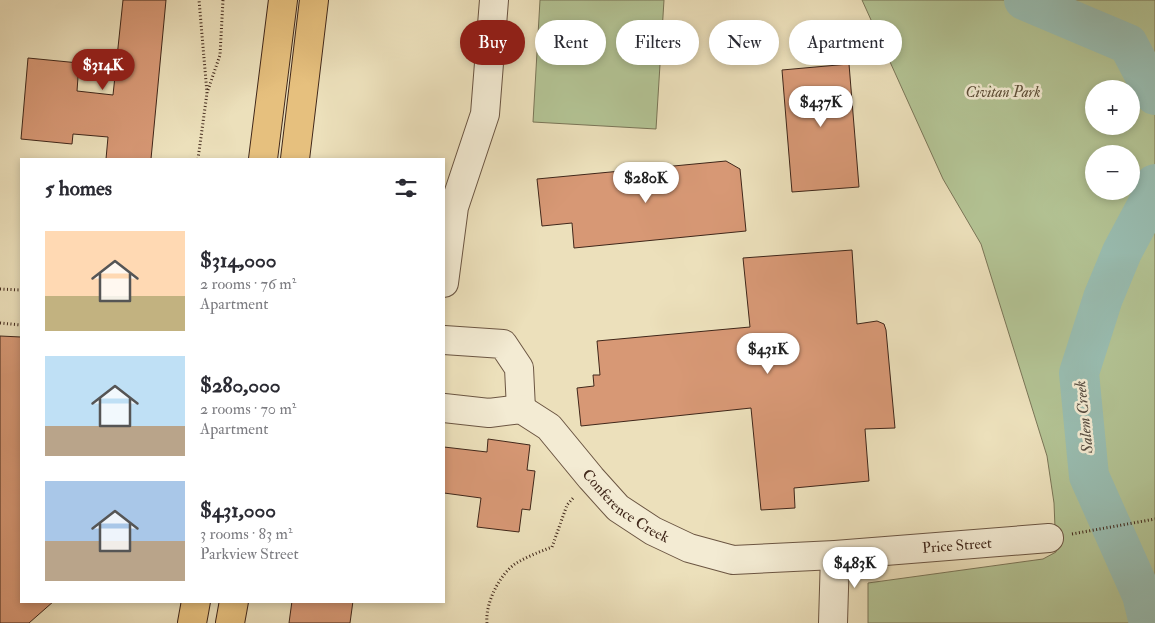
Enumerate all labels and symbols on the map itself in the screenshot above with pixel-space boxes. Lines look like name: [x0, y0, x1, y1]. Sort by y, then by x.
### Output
pin: $314K: [68, 48, 138, 91]
park label: Civitan Park: [966, 83, 1040, 102]
pin: $437K: [786, 86, 856, 128]
pin: $280K: [611, 162, 681, 204]
pin: $431K: [733, 332, 803, 375]
water label: Salem Creek: [1070, 379, 1098, 455]
street label: Conference Creek: [578, 465, 672, 547]
street label: Price Street: [921, 534, 993, 558]
pin: $483K: [820, 546, 890, 589]

